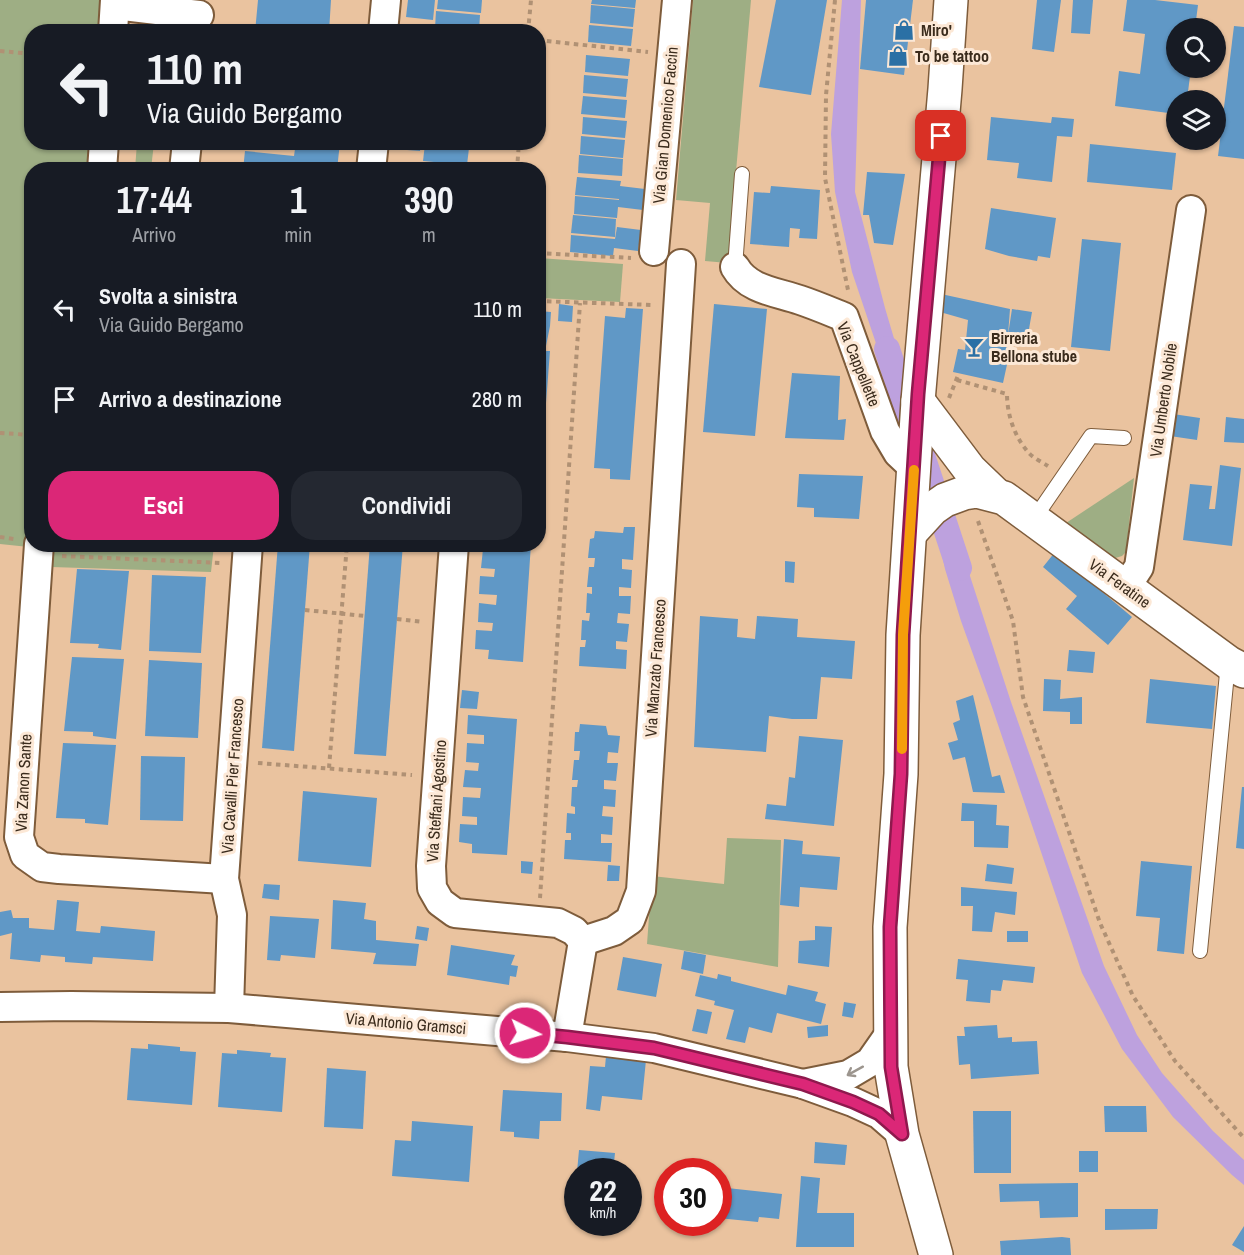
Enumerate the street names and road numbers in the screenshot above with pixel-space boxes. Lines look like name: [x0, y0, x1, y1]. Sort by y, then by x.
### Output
street label: Via Gian Domenico Faccin: [647, 46, 683, 204]
street label: Via Cappellette: [832, 318, 886, 410]
street label: Via Umberto Nobile: [1144, 342, 1182, 458]
street label: Via Feratine: [1085, 553, 1155, 613]
street label: Via Manzato Francesco: [639, 598, 671, 738]
street label: Via Cavalli Pier Francesco: [216, 698, 248, 854]
street label: Via Zanon Sante: [9, 733, 37, 833]
street label: Via Steffani Agostino: [421, 739, 451, 863]
street label: Via Antonio Gramsci: [345, 1007, 467, 1039]

